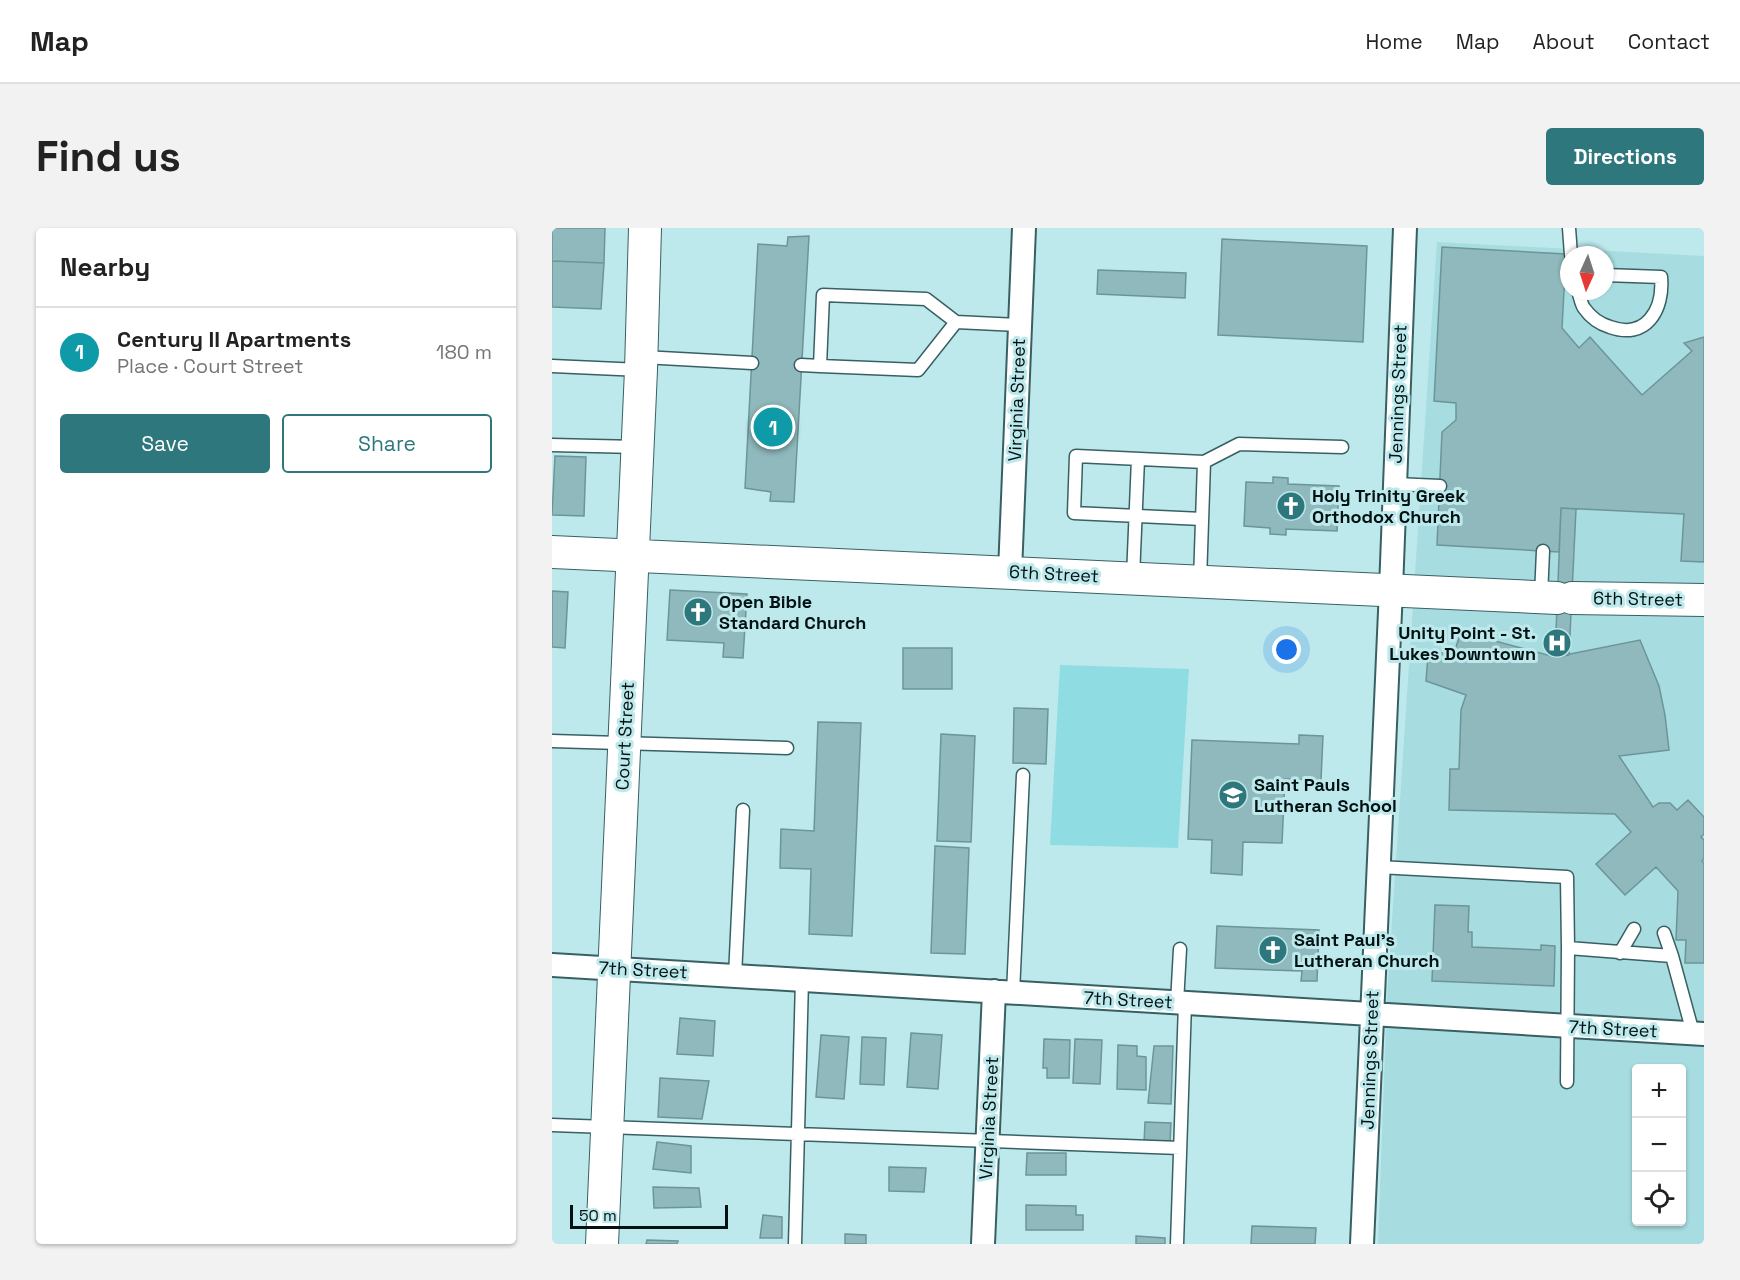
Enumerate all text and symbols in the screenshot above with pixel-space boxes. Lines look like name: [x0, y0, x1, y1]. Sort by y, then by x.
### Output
text: Map: [30, 23, 89, 59]
text: Home: [1365, 28, 1423, 55]
text: Map: [1456, 28, 1500, 55]
text: About: [1533, 28, 1595, 55]
text: Contact: [1628, 28, 1710, 55]
button: Directions: [1546, 128, 1704, 185]
text: Find us: [36, 130, 181, 183]
north arrow: [1560, 246, 1614, 300]
text: Nearby: [60, 250, 150, 284]
street label: Jennings Street: [1384, 324, 1411, 464]
text: Century II Apartments: [117, 325, 351, 353]
street label: Virginia Street: [1003, 338, 1030, 462]
text: 1: [75, 339, 84, 365]
text: 180 m: [436, 339, 492, 365]
text: Place · Court Street: [117, 353, 303, 379]
pin: 1: [754, 404, 792, 450]
button: Save: [60, 414, 270, 473]
button: Share: [282, 414, 492, 473]
place label: Holy Trinity Greek Orthodox Church: [1312, 484, 1465, 528]
church icon: Holy Trinity Greek Orthodox Church: [1275, 490, 1307, 522]
street label: 6th Street: [1009, 560, 1100, 587]
street label: 6th Street: [1593, 586, 1683, 611]
place label: Open Bible Standard Church: [719, 590, 866, 634]
church icon: Open Bible Standard Church: [682, 596, 714, 628]
place label: Unity Point - St. Lukes Downtown: [1389, 621, 1536, 665]
hospital icon: Unity Point - St. Lukes Downtown: [1541, 627, 1573, 659]
your location: [1272, 635, 1301, 664]
street label: Court Street: [610, 681, 639, 791]
place label: Saint Pauls Lutheran School: [1254, 773, 1397, 817]
school or university icon: Saint Pauls Lutheran School: [1217, 779, 1249, 811]
place label: Saint Paul's Lutheran Church: [1294, 928, 1440, 972]
church icon: Saint Paul's Lutheran Church: [1257, 934, 1289, 966]
street label: 7th Street: [598, 956, 688, 983]
street label: 7th Street: [1083, 986, 1173, 1013]
street label: Jennings Street: [1356, 990, 1383, 1130]
street label: 7th Street: [1568, 1015, 1658, 1042]
street label: Virginia Street: [974, 1056, 1003, 1180]
map controls: [1632, 1064, 1686, 1226]
button: +: [1632, 1064, 1686, 1118]
button: −: [1632, 1118, 1686, 1172]
button: locate: [1632, 1172, 1686, 1226]
scale bar: [570, 1202, 728, 1230]
text: 50 m: [579, 1205, 617, 1226]

